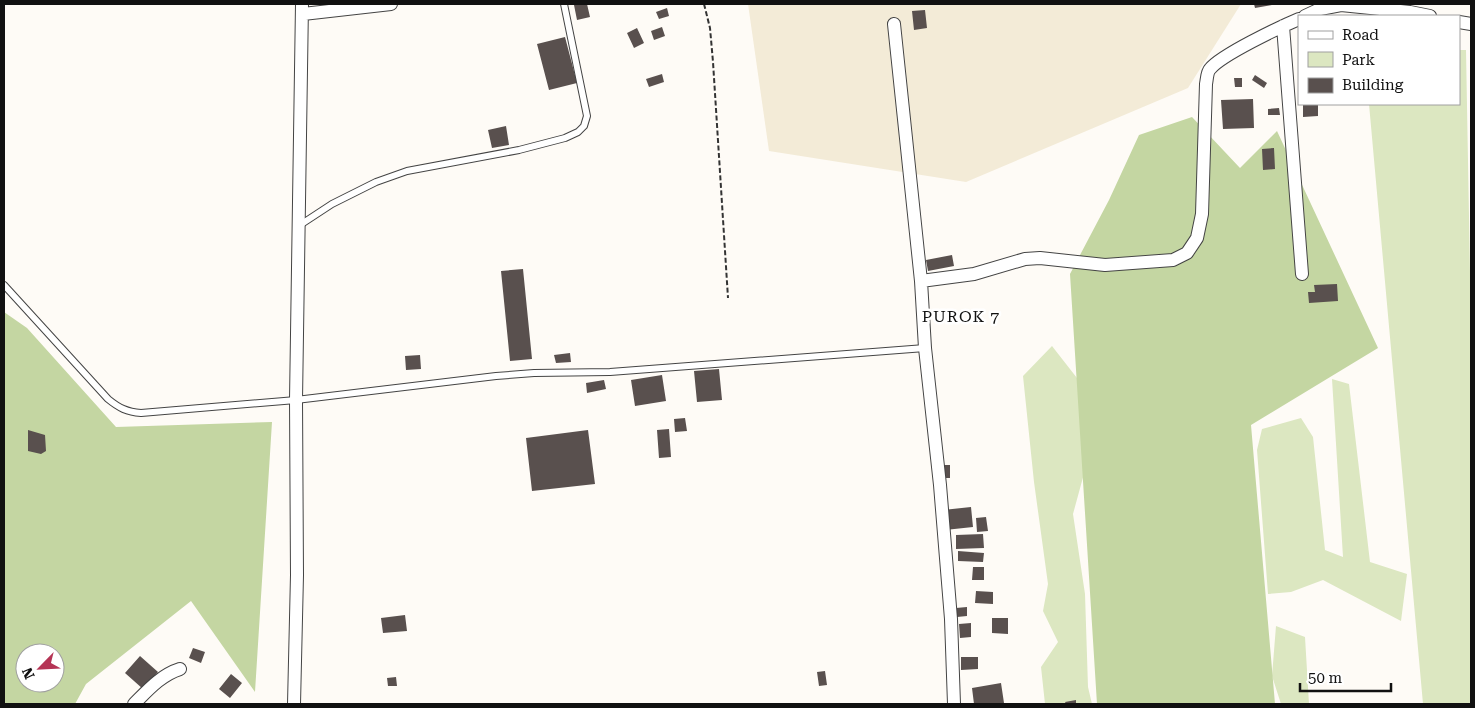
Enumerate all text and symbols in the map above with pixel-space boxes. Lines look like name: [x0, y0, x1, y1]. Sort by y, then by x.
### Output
legend: [1298, 15, 1460, 105]
text: Road: [1342, 26, 1379, 44]
text: Park: [1342, 51, 1376, 69]
text: Building: [1342, 76, 1404, 94]
district label: PUROK 7: [922, 307, 1000, 326]
north arrow: [15, 643, 65, 693]
scale bar: [1300, 660, 1391, 692]
text: N: [19, 665, 38, 681]
text: 50 m: [1308, 669, 1343, 687]

